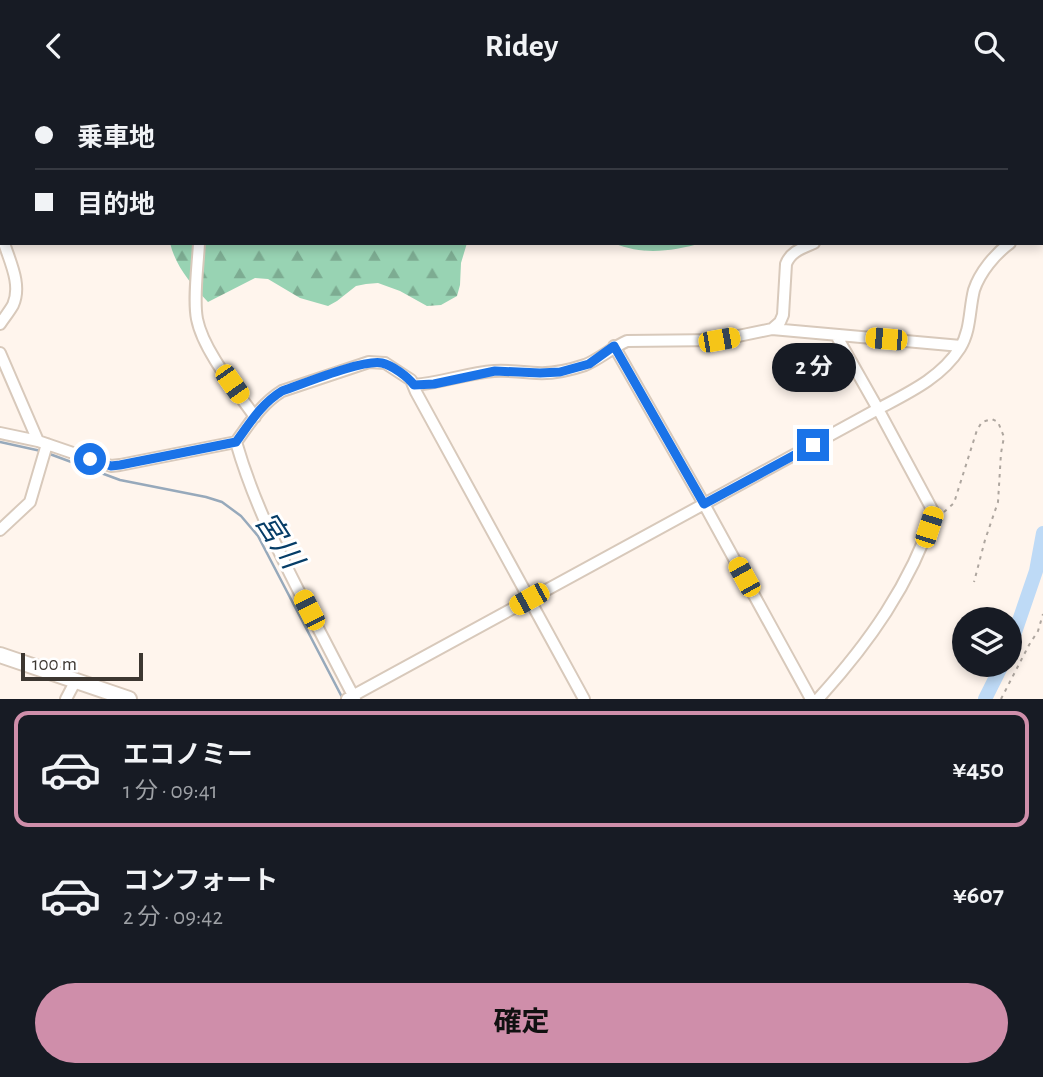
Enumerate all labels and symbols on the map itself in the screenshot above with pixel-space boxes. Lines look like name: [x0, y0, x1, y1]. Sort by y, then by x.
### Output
car: [697, 326, 742, 354]
car: [865, 327, 908, 351]
callout: 2 分: [771, 343, 855, 393]
car: [212, 361, 253, 407]
route end: [797, 429, 829, 461]
route start: [74, 443, 106, 475]
car: [913, 504, 946, 550]
water label: 宮川: [249, 506, 310, 576]
car: [725, 554, 764, 600]
car: [506, 580, 553, 618]
car: [291, 587, 328, 633]
scale bar: [21, 650, 144, 682]

